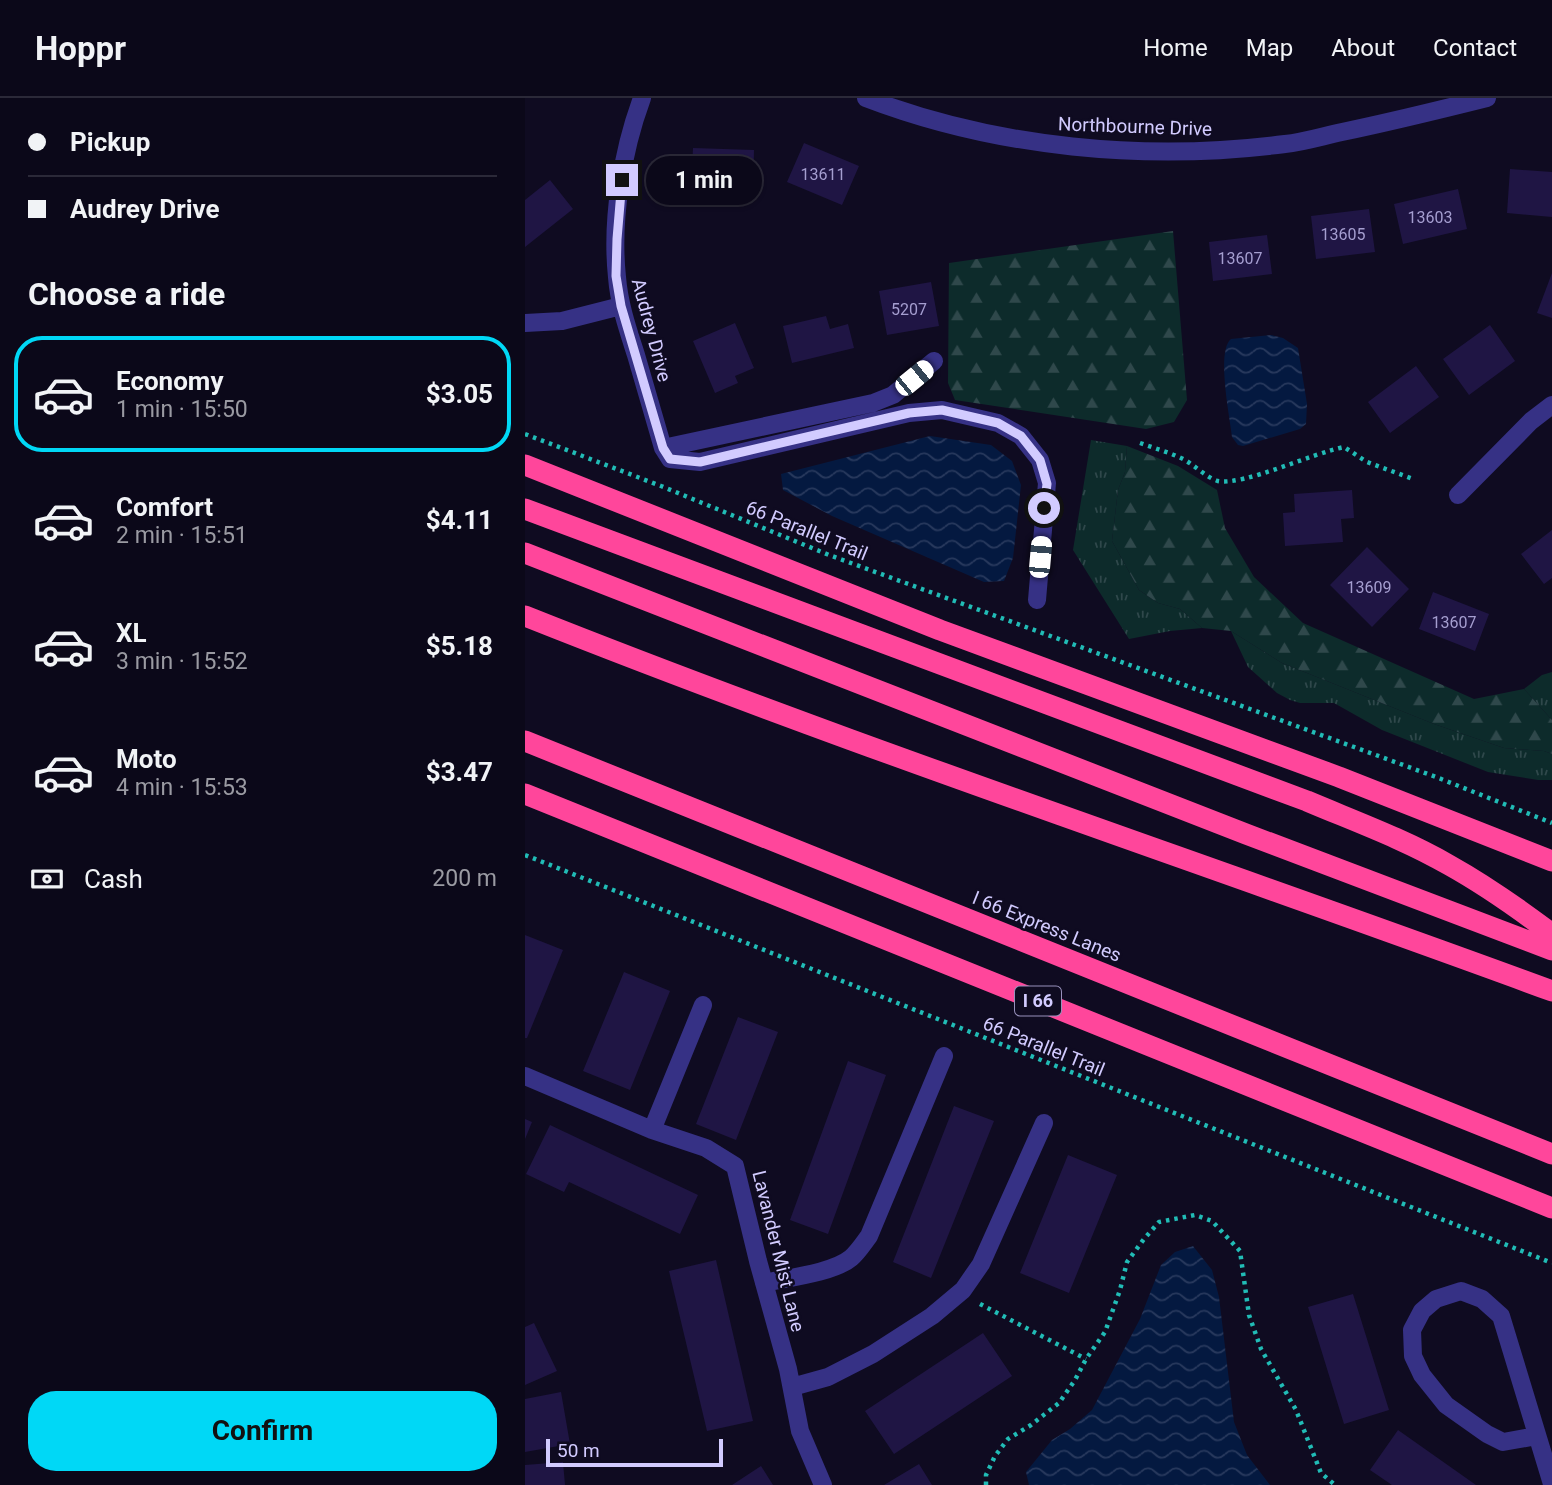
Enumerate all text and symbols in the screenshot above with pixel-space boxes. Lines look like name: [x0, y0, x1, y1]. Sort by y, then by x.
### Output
text: Hoppr: [35, 29, 126, 68]
text: Home: [1143, 34, 1208, 62]
text: Map: [1246, 34, 1293, 62]
text: About: [1331, 34, 1395, 62]
text: Contact: [1433, 34, 1517, 62]
street label: Northbourne Drive: [1057, 112, 1213, 141]
text: Pickup: [70, 127, 150, 157]
callout: 1 min: [647, 155, 762, 204]
route end: [606, 164, 638, 196]
house number: 13611: [801, 165, 845, 184]
text: 1 min: [675, 167, 733, 194]
text: Audrey Drive: [70, 194, 220, 224]
house number: 13603: [1408, 208, 1452, 227]
house number: 13605: [1321, 225, 1365, 244]
house number: 13607: [1218, 249, 1262, 268]
text: Choose a ride: [28, 275, 225, 313]
street label: Audrey Drive: [627, 276, 676, 384]
house number: 5207: [891, 300, 927, 319]
car: [892, 357, 937, 399]
icon: car: [32, 363, 95, 426]
text: Economy: [116, 366, 223, 396]
text: $3.05: [426, 379, 493, 409]
text: 1 min · 15:50: [116, 396, 248, 423]
icon: car: [32, 489, 95, 552]
text: Comfort: [116, 492, 213, 522]
route start: [1028, 492, 1060, 524]
street label: 66 Parallel Trail: [743, 496, 871, 565]
text: $4.11: [426, 505, 493, 535]
text: 2 min · 15:51: [116, 522, 248, 549]
car: [1028, 535, 1053, 579]
house number: 13609: [1347, 578, 1391, 597]
house number: 13607: [1432, 613, 1476, 632]
icon: car: [32, 615, 95, 678]
text: XL: [116, 618, 147, 648]
text: $5.18: [426, 631, 493, 661]
text: 3 min · 15:52: [116, 648, 248, 675]
icon: car: [32, 741, 95, 804]
text: Moto: [116, 744, 177, 774]
text: $3.47: [426, 757, 493, 787]
text: 4 min · 15:53: [116, 774, 248, 801]
icon: cash: [28, 860, 66, 898]
text: Cash: [84, 864, 143, 894]
text: 200 m: [432, 865, 497, 892]
street label: I 66 Express Lanes: [969, 886, 1125, 967]
road number: I 66: [1015, 986, 1061, 1016]
street label: 66 Parallel Trail: [980, 1012, 1108, 1081]
street label: Lavander Mist Lane: [747, 1168, 810, 1334]
button: Confirm: [28, 1391, 497, 1471]
scale bar: [546, 1436, 723, 1468]
text: 50 m: [557, 1439, 600, 1462]

